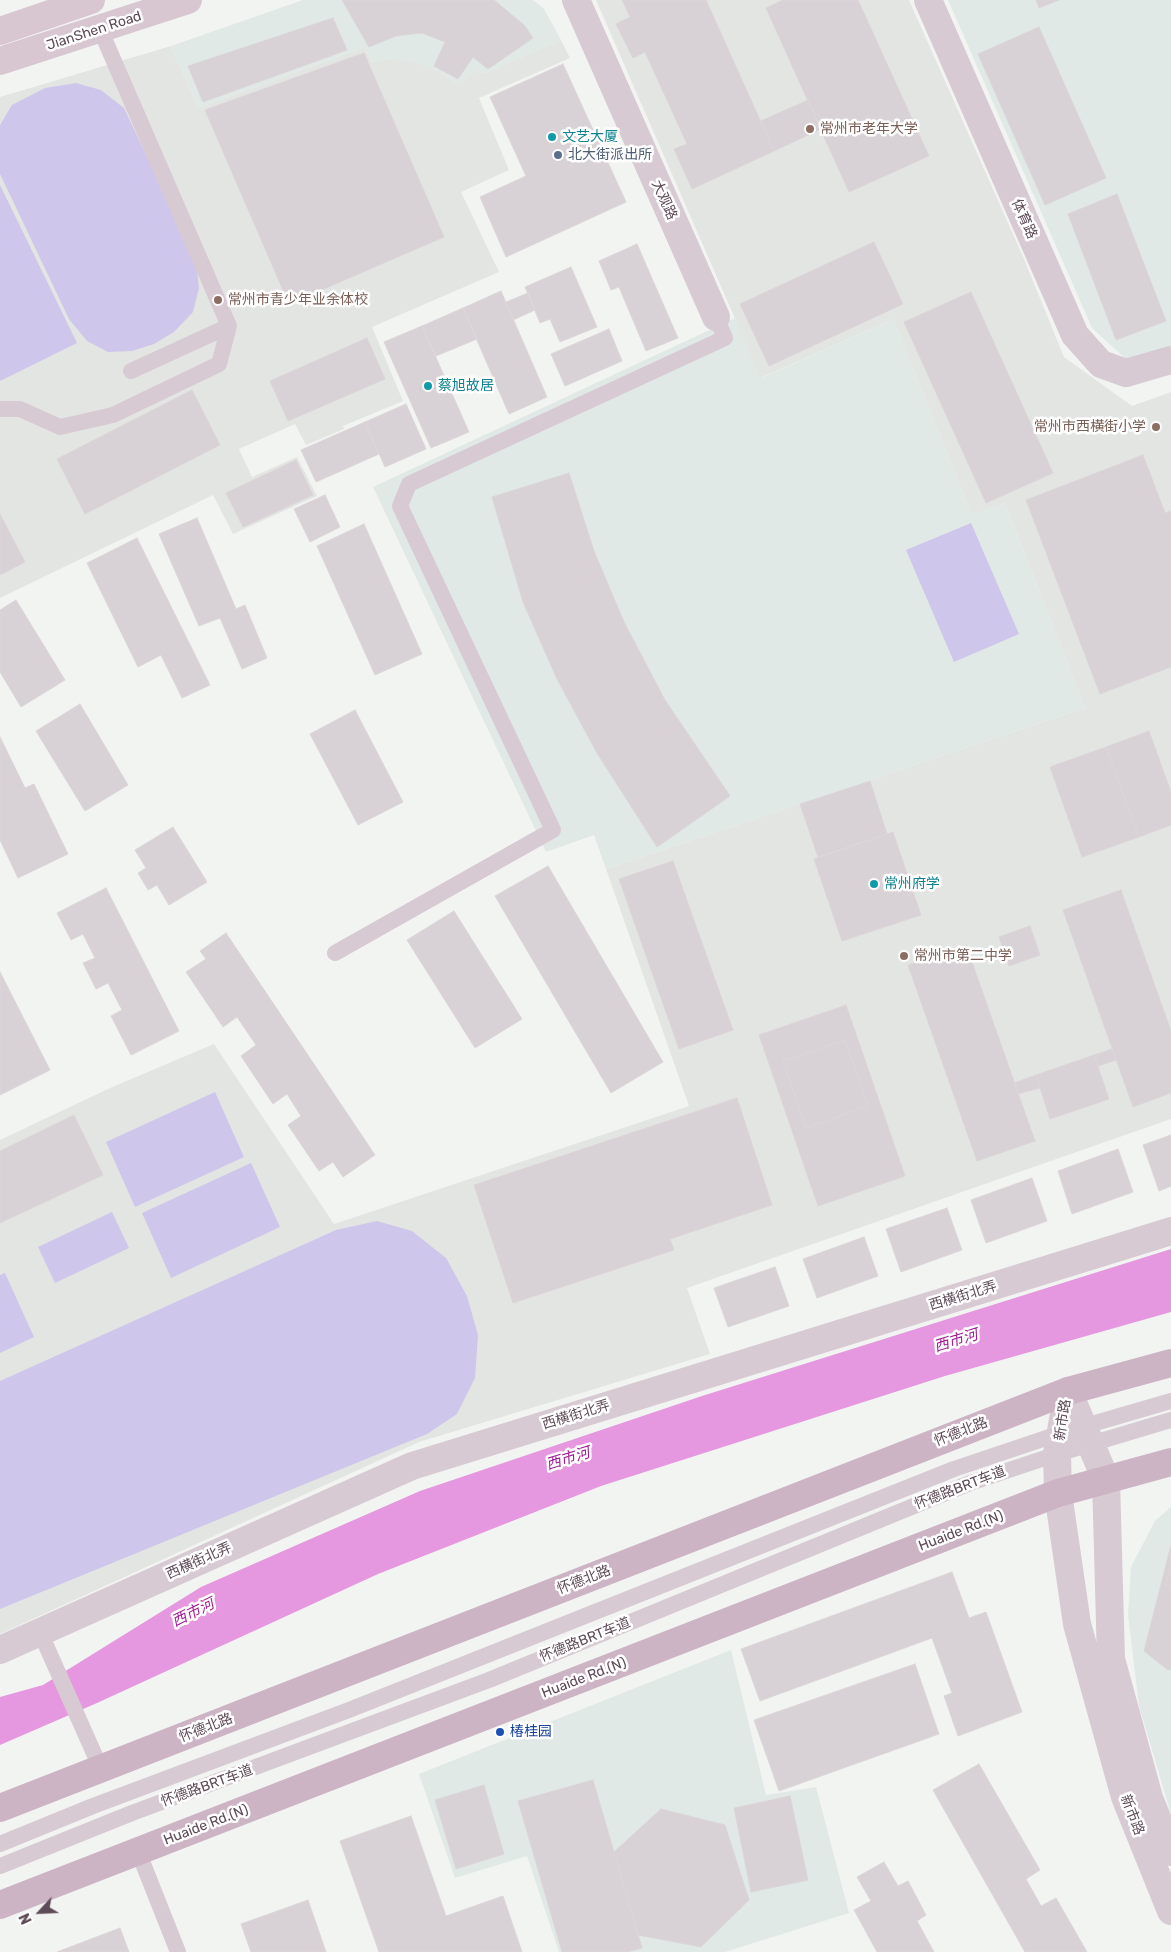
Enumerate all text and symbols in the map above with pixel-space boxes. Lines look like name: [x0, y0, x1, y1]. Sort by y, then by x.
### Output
street label: JianShen Road: [44, 8, 144, 54]
place label: 常州市老年大学: [820, 121, 918, 137]
marker: 常州市老年大学: [804, 123, 816, 135]
place label: 文艺大厦: [562, 129, 618, 145]
marker: 文艺大厦: [546, 131, 558, 143]
place label: 北大街派出所: [568, 147, 652, 163]
marker: 北大街派出所: [552, 149, 564, 161]
street label: 大观路: [648, 177, 680, 223]
street label: 体育路: [1008, 196, 1040, 242]
place label: 常州市青少年业余体校: [228, 292, 368, 308]
marker: 常州市青少年业余体校: [212, 294, 224, 306]
place label: 蔡旭故居: [438, 378, 494, 394]
marker: 蔡旭故居: [422, 380, 434, 392]
place label: 常州市西横街小学: [1034, 419, 1146, 435]
marker: 常州市西横街小学: [1150, 421, 1162, 433]
place label: 常州府学: [884, 876, 940, 892]
marker: 常州府学: [868, 878, 880, 890]
place label: 常州市第二中学: [914, 948, 1012, 964]
marker: 常州市第二中学: [898, 950, 910, 962]
street label: 西横街北弄: [927, 1278, 999, 1314]
water label: 西市河: [932, 1326, 980, 1356]
street label: 西横街北弄: [540, 1397, 612, 1433]
street label: 新市路: [1051, 1398, 1075, 1442]
street label: 怀德北路: [932, 1414, 990, 1450]
water label: 西市河: [544, 1444, 592, 1474]
street label: 怀德路BRT车道: [912, 1463, 1008, 1513]
street label: Huaide Rd.(N): [916, 1507, 1006, 1555]
street label: 西横街北弄: [164, 1539, 234, 1583]
street label: 怀德北路: [555, 1562, 613, 1598]
water label: 西市河: [169, 1595, 217, 1631]
street label: 怀德路BRT车道: [537, 1614, 633, 1666]
street label: Huaide Rd.(N): [539, 1654, 629, 1702]
street label: 怀德北路: [177, 1710, 235, 1746]
place label: 椿桂园: [510, 1724, 552, 1740]
marker: 椿桂园: [494, 1726, 506, 1738]
street label: 怀德路BRT车道: [159, 1762, 255, 1810]
street label: 新市路: [1117, 1792, 1147, 1838]
street label: Huaide Rd.(N): [161, 1801, 251, 1849]
north arrow: [15, 1887, 65, 1937]
text: N: [16, 1910, 36, 1927]

